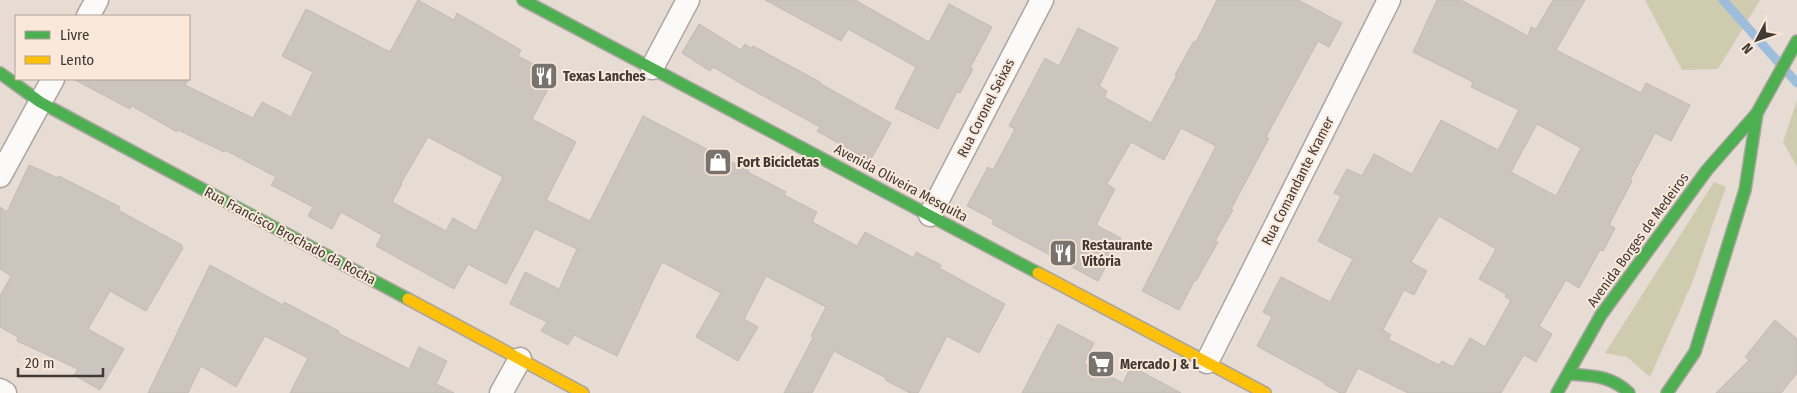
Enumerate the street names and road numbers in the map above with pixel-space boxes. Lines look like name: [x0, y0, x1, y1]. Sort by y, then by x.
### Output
street label: Rua Coronel Seixas: [954, 56, 1018, 160]
street label: Rua Comandante Kramer: [1258, 114, 1338, 248]
street label: Avenida Oliveira Mesquita: [831, 141, 971, 225]
street label: Avenida Borges de Medeiros: [1584, 170, 1692, 310]
street label: Rua Francisco Brochado da Rocha: [201, 183, 379, 289]

